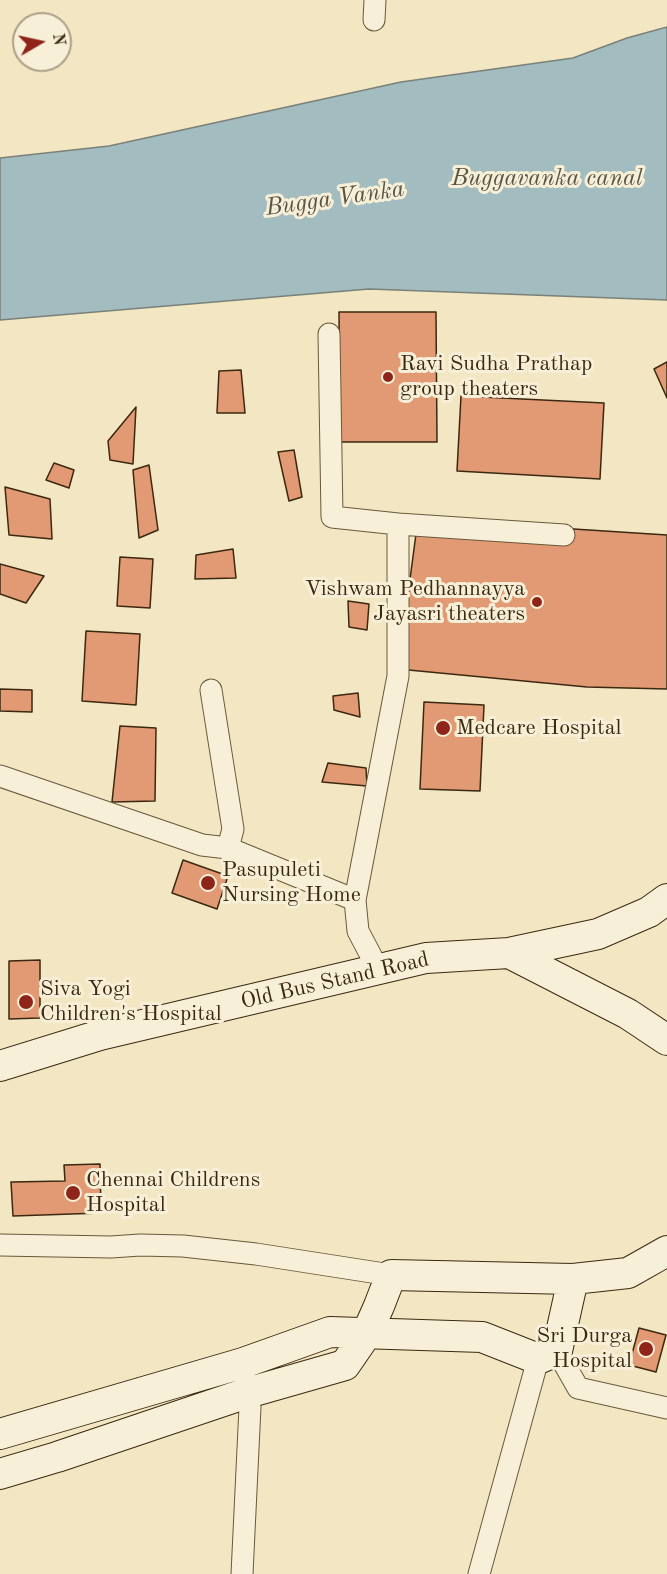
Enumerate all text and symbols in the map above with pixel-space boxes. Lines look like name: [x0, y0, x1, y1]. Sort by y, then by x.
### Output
north arrow: [12, 12, 72, 72]
text: N: [49, 32, 67, 47]
water label: Buggavanka canal: [451, 165, 643, 193]
water label: Bugga Vanka: [264, 175, 406, 223]
place label: Ravi Sudha Prathap group theaters: [400, 351, 592, 402]
marker: Ravi Sudha Prathap group theaters: [381, 370, 395, 384]
place label: Vishwam Pedhannayya Jayasri theaters: [305, 576, 525, 628]
marker: Vishwam Pedhannayya Jayasri theaters: [530, 595, 544, 609]
place label: Medcare Hospital: [456, 715, 621, 741]
marker: Medcare Hospital: [434, 719, 452, 737]
place label: Pasupuleti Nursing Home: [222, 857, 361, 908]
marker: Pasupuleti Nursing Home: [199, 874, 217, 892]
street label: Old Bus Stand Road: [238, 947, 432, 1015]
place label: Siva Yogi Children's Hospital: [40, 976, 222, 1028]
marker: Siva Yogi Children's Hospital: [17, 993, 35, 1011]
place label: Chennai Childrens Hospital: [86, 1167, 260, 1218]
marker: Chennai Childrens Hospital: [64, 1184, 82, 1202]
place label: Sri Durga Hospital: [537, 1323, 632, 1374]
marker: Sri Durga Hospital: [637, 1340, 655, 1358]

